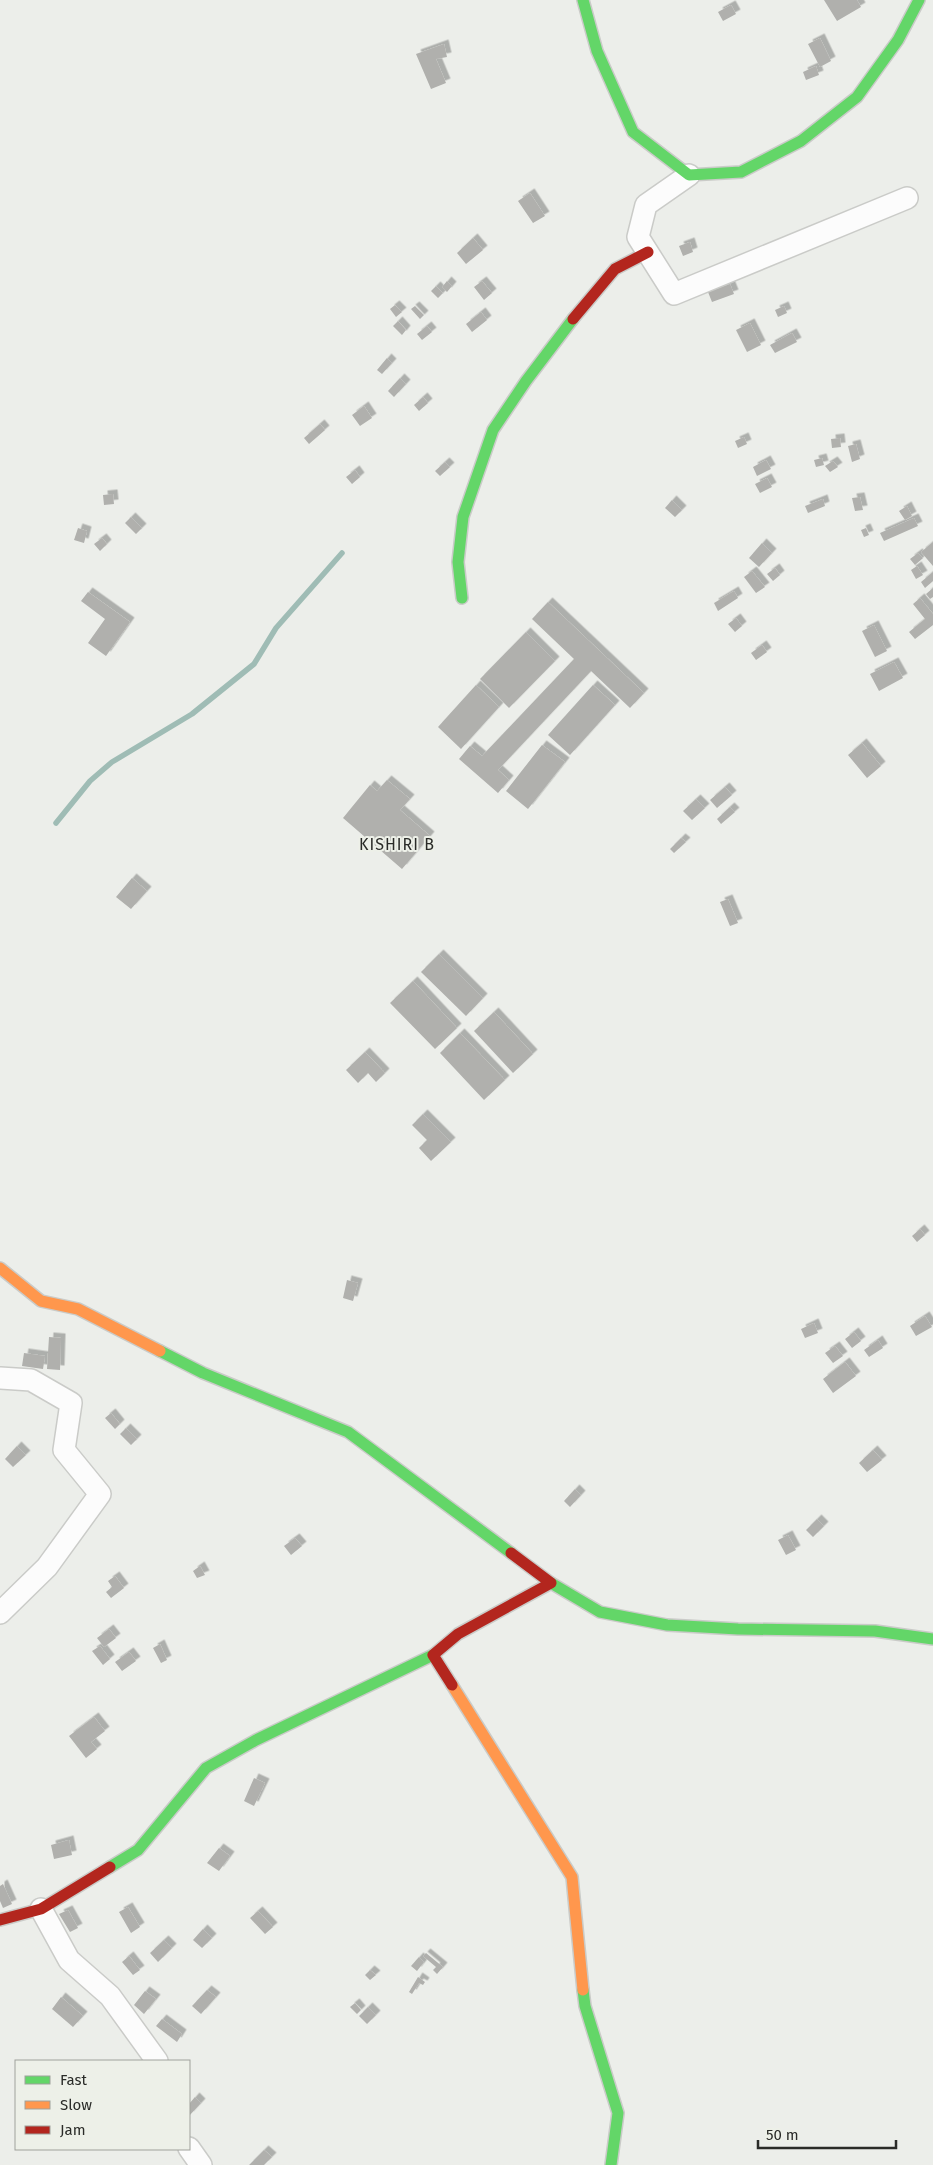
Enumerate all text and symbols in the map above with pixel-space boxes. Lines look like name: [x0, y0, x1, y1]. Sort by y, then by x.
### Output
district label: KISHIRI B: [359, 835, 435, 854]
legend: [15, 2060, 190, 2150]
text: Fast: [60, 2071, 87, 2089]
text: Slow: [60, 2096, 92, 2114]
scale bar: [758, 2118, 896, 2150]
text: Jam: [60, 2121, 86, 2139]
text: 50 m: [766, 2126, 799, 2144]

